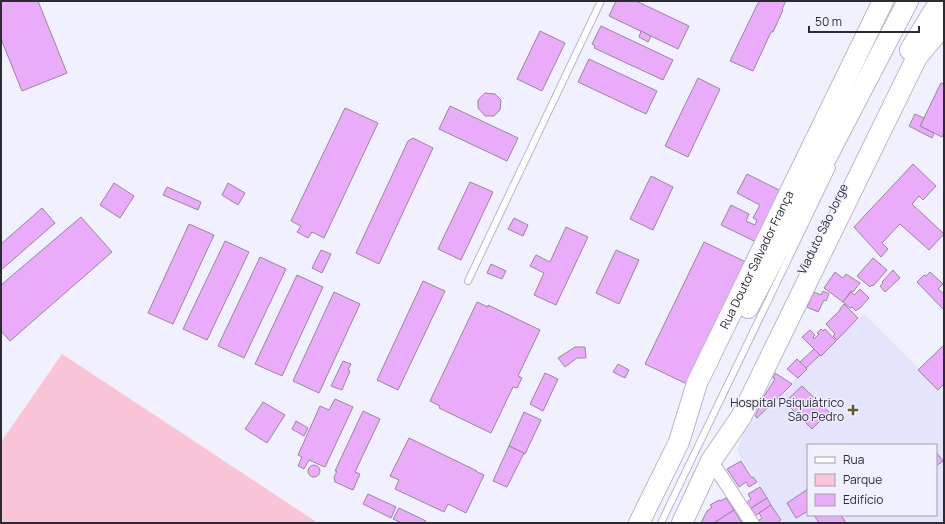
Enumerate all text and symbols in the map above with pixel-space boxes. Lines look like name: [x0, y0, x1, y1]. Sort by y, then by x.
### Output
scale bar: [809, 8, 919, 34]
text: 50 m: [815, 13, 842, 30]
street label: Viaduto São Jorge: [793, 180, 852, 277]
street label: Rua Doutor Salvador França: [716, 188, 797, 332]
place label: Hospital Psiquiátrico São Pedro: [730, 394, 844, 425]
marker: Hospital Psiquiátrico São Pedro: [847, 404, 859, 416]
legend: [807, 444, 937, 516]
text: Rua: [843, 451, 864, 468]
text: Parque: [843, 471, 882, 488]
text: Edifício: [843, 491, 883, 508]

